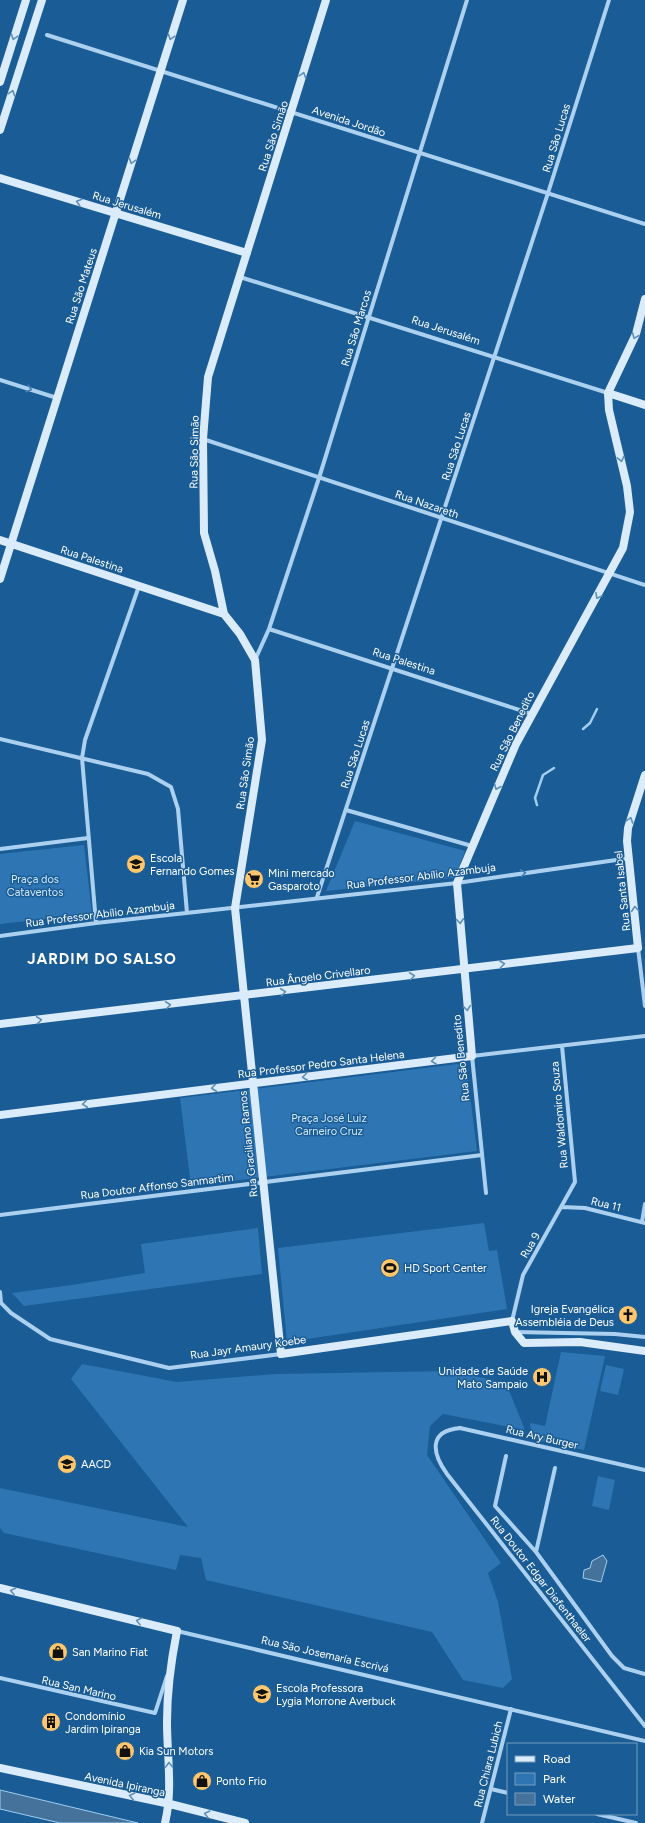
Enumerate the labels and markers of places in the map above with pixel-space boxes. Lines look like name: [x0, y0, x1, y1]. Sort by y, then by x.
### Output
place label: Escola Fernando Gomes: [150, 852, 234, 878]
school or university icon: Escola Fernando Gomes: [125, 853, 147, 875]
place label: Mini mercado Gasparoto: [268, 867, 335, 893]
supermarket icon: Mini mercado Gasparoto: [243, 868, 265, 890]
sports icon: HD Sport Center: [379, 1257, 401, 1279]
place label: HD Sport Center: [404, 1262, 487, 1275]
place label: Igreja Evangélica Assembléia de Deus: [515, 1303, 614, 1329]
church icon: Igreja Evangélica Assembléia de Deus: [617, 1304, 639, 1326]
place label: Unidade de Saúde Mato Sampaio: [438, 1365, 528, 1391]
hospital icon: Unidade de Saúde Mato Sampaio: [531, 1366, 553, 1388]
school or university icon: AACD: [56, 1453, 78, 1475]
place label: AACD: [81, 1458, 112, 1471]
shop icon: San Marino Fiat: [47, 1641, 69, 1663]
place label: San Marino Fiat: [72, 1646, 148, 1659]
place label: Escola Professora Lygia Morrone Averbuck: [276, 1682, 396, 1708]
school or university icon: Escola Professora Lygia Morrone Averbuck: [251, 1683, 273, 1705]
place label: Condomínio Jardim Ipiranga: [65, 1710, 141, 1736]
building icon: Condomínio Jardim Ipiranga: [40, 1711, 62, 1733]
shop icon: Kia Sun Motors: [114, 1740, 136, 1762]
place label: Kia Sun Motors: [139, 1745, 213, 1758]
shop icon: Ponto Frio: [191, 1770, 213, 1792]
place label: Ponto Frio: [216, 1775, 267, 1788]

